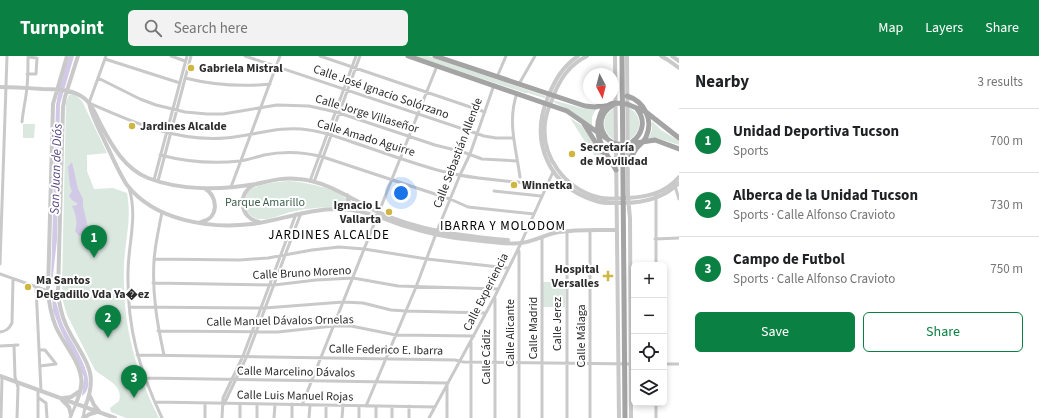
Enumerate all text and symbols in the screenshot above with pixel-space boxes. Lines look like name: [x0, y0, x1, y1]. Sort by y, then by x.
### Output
search box: [128, 10, 408, 46]
text: Turnpoint: [20, 15, 104, 42]
icon: search: [142, 17, 164, 39]
text: Search here: [174, 18, 248, 39]
text: Map: [878, 18, 903, 38]
text: Layers: [925, 18, 963, 38]
text: Share: [985, 18, 1019, 38]
place label: Gabriela Mistral: [199, 60, 283, 77]
street label: Calle José Ignacio Solórzano: [311, 61, 451, 123]
marker: Gabriela Mistral: [186, 63, 196, 73]
north arrow: [583, 68, 619, 104]
text: Nearby: [695, 70, 749, 94]
text: 3 results: [978, 73, 1023, 91]
street label: Calle Jorge Villaseñor: [313, 90, 422, 138]
street label: Calle Sebastián Allende: [429, 95, 487, 211]
street label: Calle Amado Aguirre: [315, 115, 417, 161]
place label: Jardines Alcalde: [140, 118, 227, 135]
marker: Jardines Alcalde: [127, 121, 137, 131]
text: Unidad Deportiva Tucson: [733, 121, 899, 142]
water label: San Juan de Diós: [45, 123, 67, 215]
text: 1: [705, 132, 711, 150]
text: 700 m: [990, 132, 1023, 150]
place label: Secretaría de Movilidad: [580, 139, 648, 170]
text: Sports: [733, 142, 768, 160]
marker: Secretaría de Movilidad: [567, 149, 577, 159]
place label: Winnetka: [522, 177, 572, 194]
marker: Winnetka: [509, 180, 519, 190]
your location: [391, 183, 411, 203]
text: Alberca de la Unidad Tucson: [733, 185, 918, 206]
park label: Parque Amarillo: [225, 194, 305, 211]
text: 2: [705, 196, 711, 214]
text: 730 m: [990, 196, 1023, 214]
place label: Ignacio L Vallarta: [334, 197, 381, 228]
text: Sports · Calle Alfonso Cravioto: [733, 206, 895, 224]
marker: Ignacio L Vallarta: [384, 207, 394, 217]
district label: IBARRA Y MOLODOM: [440, 217, 566, 235]
pin: 1: [81, 225, 107, 258]
district label: JARDINES ALCALDE: [268, 226, 390, 244]
text: Campo de Futbol: [733, 249, 845, 270]
street label: Calle Experiencia: [459, 250, 513, 334]
text: 3: [705, 260, 711, 278]
text: 750 m: [990, 260, 1023, 278]
place label: Hospital Versalles: [551, 261, 600, 292]
street label: Calle Bruno Moreno: [252, 262, 352, 284]
map controls: [631, 262, 667, 406]
button: +: [631, 262, 667, 298]
marker: Hospital Versalles: [602, 270, 614, 282]
text: Sports · Calle Alfonso Cravioto: [733, 270, 895, 288]
place label: Ma Santos Delgadillo Vda Ya�ez: [36, 272, 150, 303]
marker: Ma Santos Delgadillo Vda Ya�ez: [23, 282, 33, 292]
street label: Calle Madrid: [525, 297, 542, 359]
street label: Calle Jerez: [549, 297, 566, 351]
button: −: [631, 298, 667, 334]
street label: Calle Alicante: [502, 299, 519, 367]
street label: Calle Málaga: [573, 304, 590, 368]
pin: 2: [95, 305, 121, 338]
street label: Calle Manuel Dávalos Ornelas: [206, 311, 354, 331]
button: Save: [695, 312, 855, 352]
button: Share: [863, 312, 1023, 352]
street label: Calle Cádiz: [478, 330, 495, 385]
button: locate: [631, 334, 667, 370]
street label: Calle Federico E. Ibarra: [329, 341, 443, 359]
street label: Calle Marcelino Dávalos: [237, 362, 355, 382]
pin: 3: [121, 365, 147, 398]
button: layers: [631, 370, 667, 406]
street label: Calle Luis Manuel Rojas: [237, 386, 353, 406]

